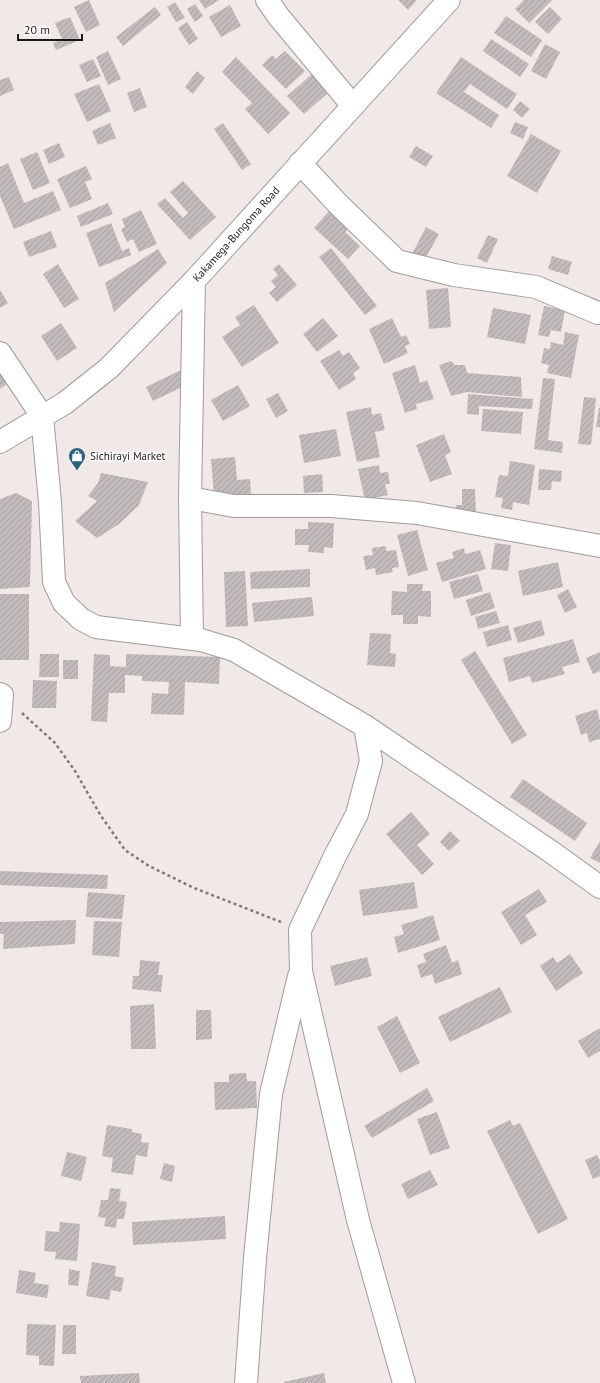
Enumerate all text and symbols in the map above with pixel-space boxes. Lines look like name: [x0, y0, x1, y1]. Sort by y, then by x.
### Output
scale bar: [18, 16, 82, 42]
text: 20 m: [24, 22, 50, 37]
street label: Kakamega-Bungoma Road: [190, 184, 282, 284]
shop icon: Sichirayi Market: [67, 446, 87, 471]
place label: Sichirayi Market: [90, 449, 166, 463]

